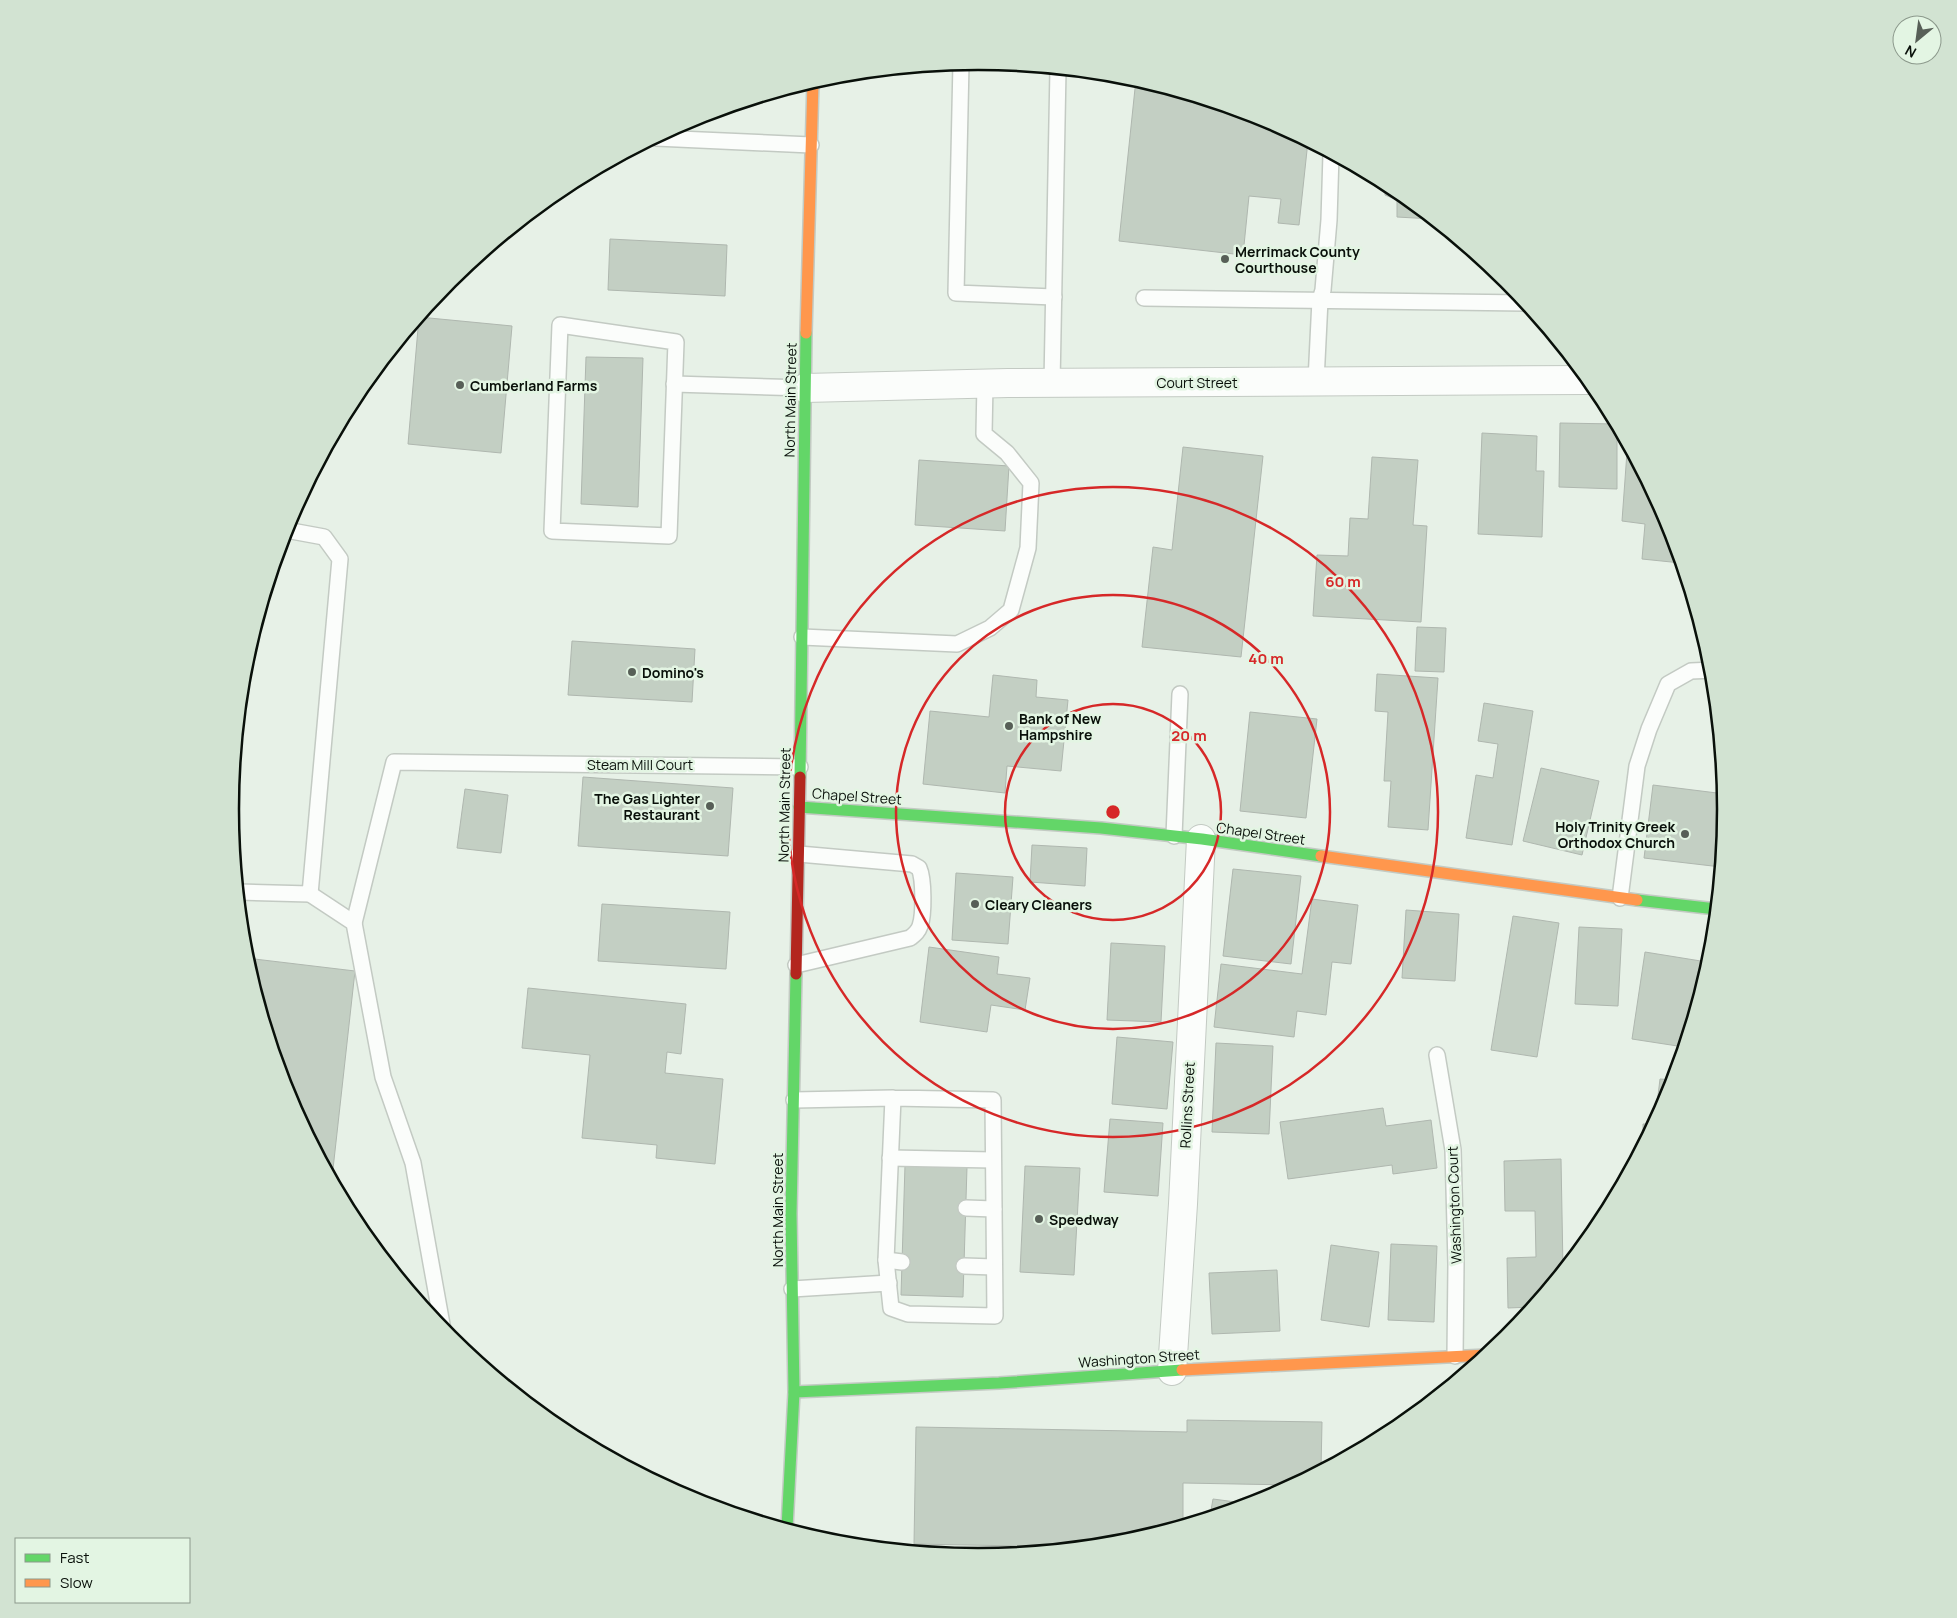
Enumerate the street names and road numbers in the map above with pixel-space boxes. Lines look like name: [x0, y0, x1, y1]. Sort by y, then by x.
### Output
street label: North Main Street: [780, 342, 801, 458]
street label: Court Street: [1156, 373, 1238, 392]
street label: North Main Street: [774, 747, 795, 863]
street label: Steam Mill Court: [587, 755, 693, 774]
street label: Chapel Street: [812, 783, 903, 809]
street label: Chapel Street: [1215, 817, 1307, 849]
street label: Rollins Street: [1175, 1061, 1199, 1149]
street label: Washington Court: [1442, 1145, 1466, 1264]
street label: North Main Street: [768, 1152, 787, 1267]
street label: Washington Street: [1078, 1344, 1201, 1372]

